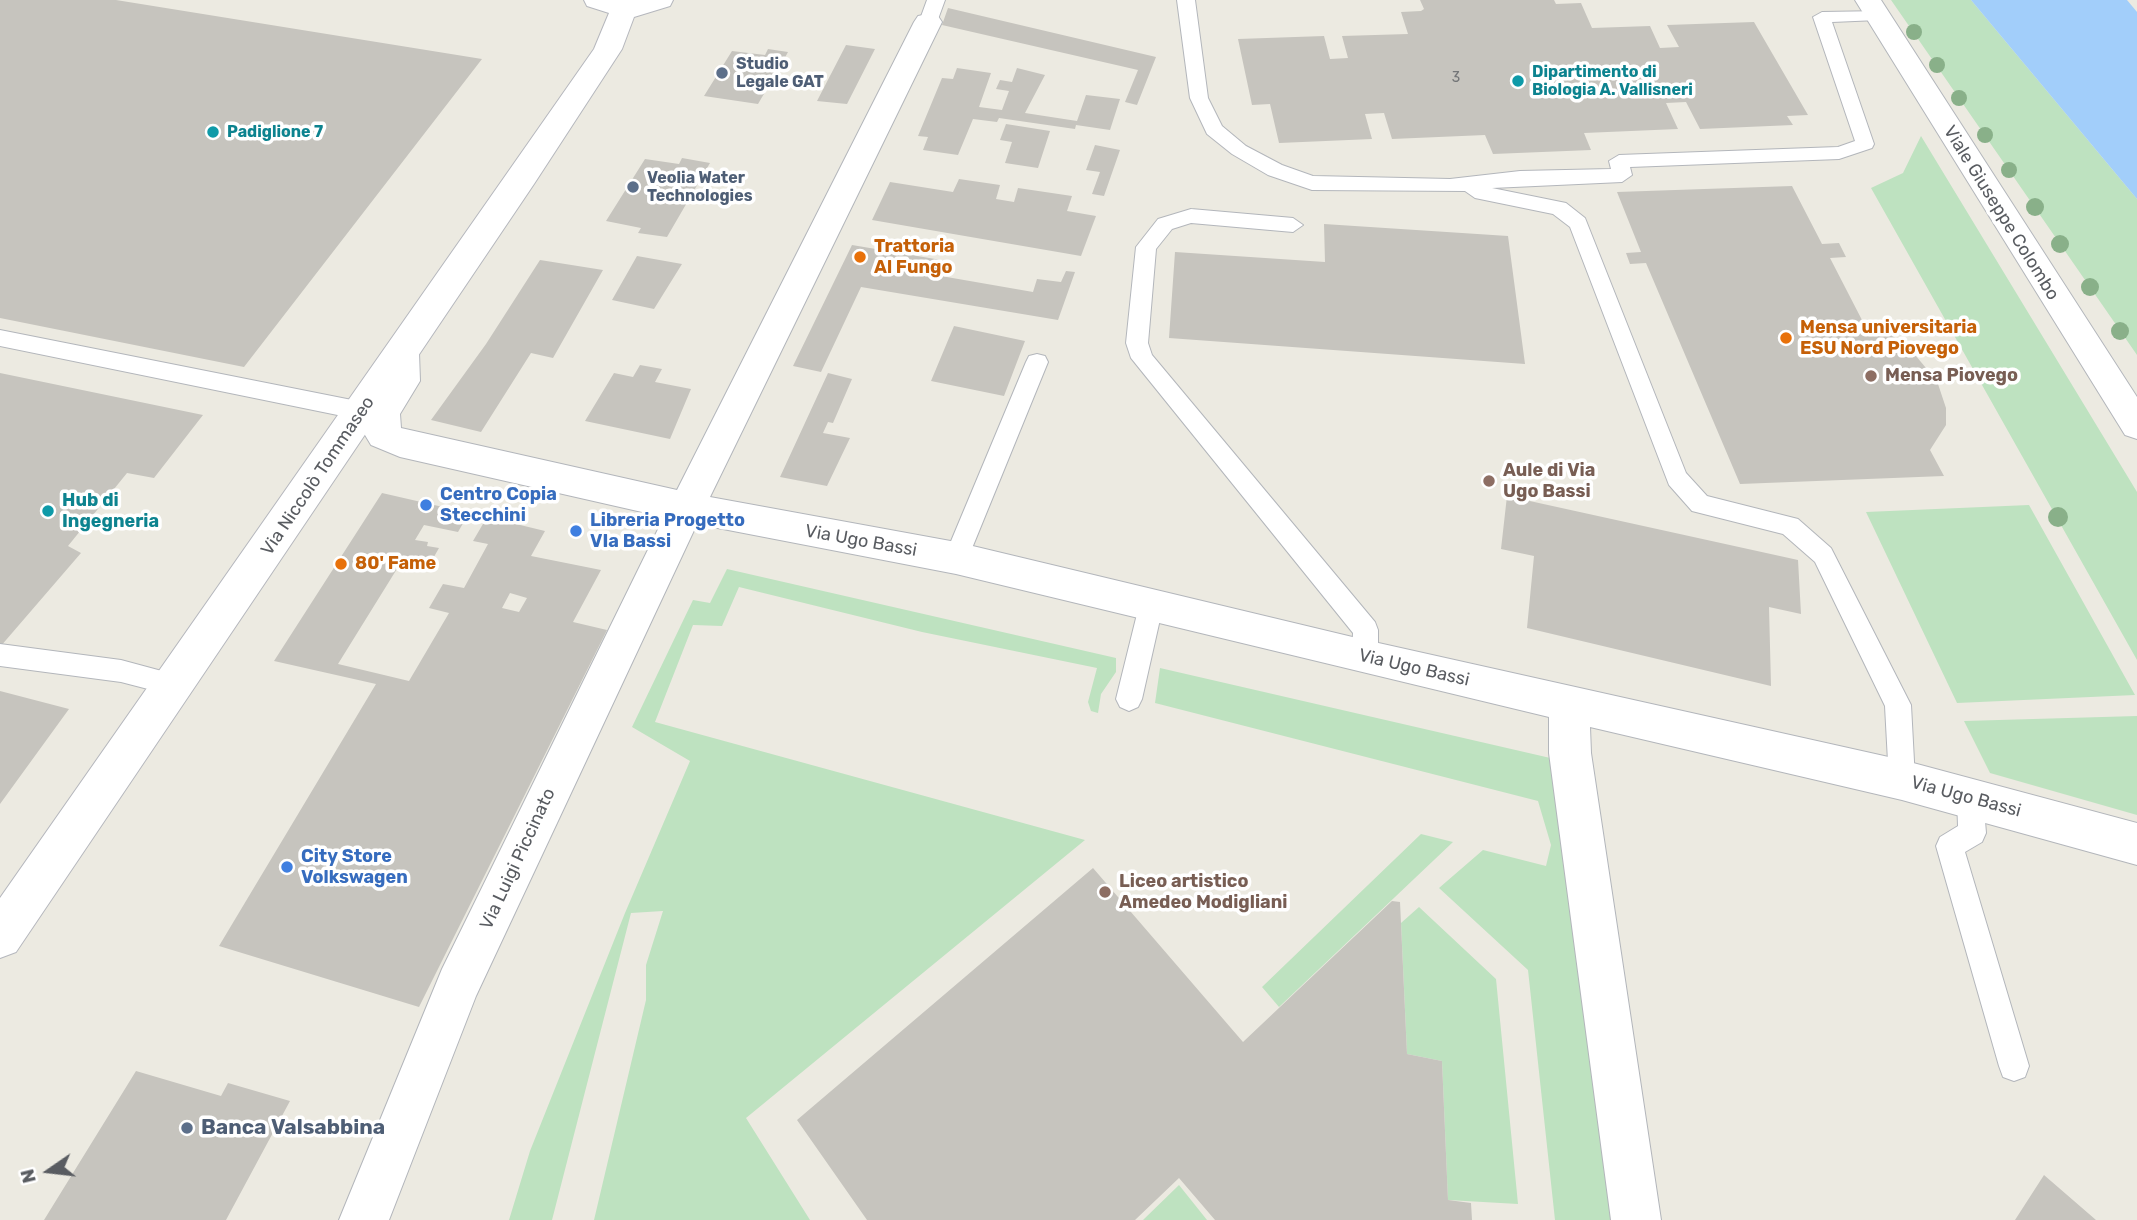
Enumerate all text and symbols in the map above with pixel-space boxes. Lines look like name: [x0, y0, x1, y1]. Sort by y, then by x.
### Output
place label: Studio Legale GAT: [736, 54, 824, 92]
place label: Dipartimento di Biologia A. Vallisneri: [1532, 62, 1693, 100]
marker: Studio Legale GAT: [714, 65, 730, 81]
house number: 3: [1452, 70, 1460, 86]
marker: Dipartimento di Biologia A. Vallisneri: [1510, 73, 1526, 89]
place label: Padiglione 7: [227, 122, 323, 142]
street label: Viale Giuseppe Colombo: [1938, 122, 2064, 304]
marker: Padiglione 7: [205, 124, 221, 140]
place label: Veolia Water Technologies: [647, 168, 752, 206]
marker: Veolia Water Technologies: [625, 179, 641, 195]
place label: Trattoria Al Fungo: [874, 236, 955, 278]
marker: Trattoria Al Fungo: [852, 249, 868, 265]
place label: Mensa universitaria ESU Nord Piovego: [1800, 317, 1977, 360]
marker: Mensa universitaria ESU Nord Piovego: [1778, 330, 1794, 346]
place label: Mensa Piovego: [1885, 365, 2018, 387]
marker: Mensa Piovego: [1863, 368, 1879, 384]
street label: Via Niccolò Tommaseo: [257, 392, 379, 560]
place label: Aule di Via Ugo Bassi: [1503, 460, 1595, 503]
marker: Aule di Via Ugo Bassi: [1481, 473, 1497, 489]
place label: Centro Copia Stecchini: [440, 484, 557, 526]
place label: Hub di Ingegneria: [62, 490, 159, 532]
marker: Centro Copia Stecchini: [418, 497, 434, 513]
marker: Hub di Ingegneria: [40, 503, 56, 519]
place label: Libreria Progetto VIa Bassi: [590, 510, 745, 552]
street label: Via Ugo Bassi: [803, 521, 919, 561]
marker: Libreria Progetto VIa Bassi: [568, 523, 584, 539]
place label: 80' Fame: [355, 553, 436, 575]
marker: 80' Fame: [333, 556, 349, 572]
street label: Via Ugo Bassi: [1356, 645, 1472, 691]
street label: Via Ugo Bassi: [1909, 772, 2023, 822]
street label: Via Luigi Piccinato: [476, 785, 560, 933]
place label: City Store Volkswagen: [301, 846, 408, 888]
marker: City Store Volkswagen: [279, 859, 295, 875]
place label: Liceo artistico Amedeo Modigliani: [1119, 871, 1287, 914]
marker: Liceo artistico Amedeo Modigliani: [1097, 884, 1113, 900]
place label: Banca Valsabbina: [201, 1115, 385, 1141]
marker: Banca Valsabbina: [179, 1120, 195, 1136]
north arrow: [14, 1136, 84, 1206]
text: N: [15, 1167, 41, 1186]

